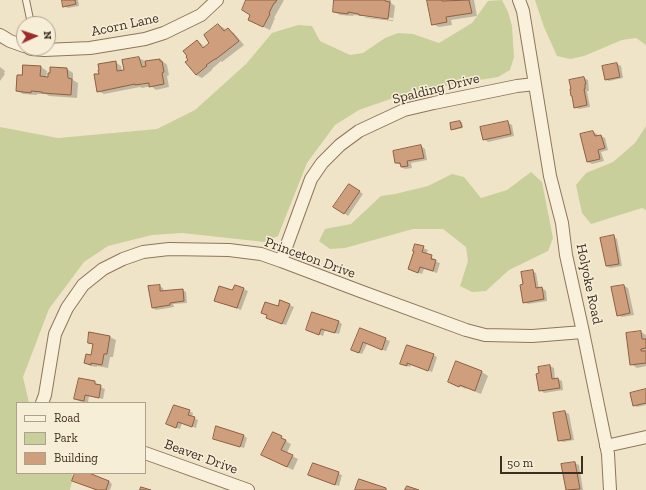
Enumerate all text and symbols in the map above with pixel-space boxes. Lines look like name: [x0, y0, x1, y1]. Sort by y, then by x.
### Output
street label: Acorn Lane: [90, 10, 160, 40]
north arrow: [16, 16, 56, 56]
text: N: [41, 31, 54, 40]
street label: Spalding Drive: [391, 70, 481, 108]
street label: Princeton Drive: [262, 234, 358, 282]
street label: Holyoke Road: [572, 242, 606, 326]
legend: [16, 402, 146, 474]
text: Road: [54, 411, 80, 425]
text: Park: [54, 431, 78, 445]
street label: Beaver Drive: [162, 436, 240, 478]
scale bar: [502, 448, 585, 474]
text: Building: [54, 451, 98, 465]
text: 50 m: [507, 456, 533, 470]

